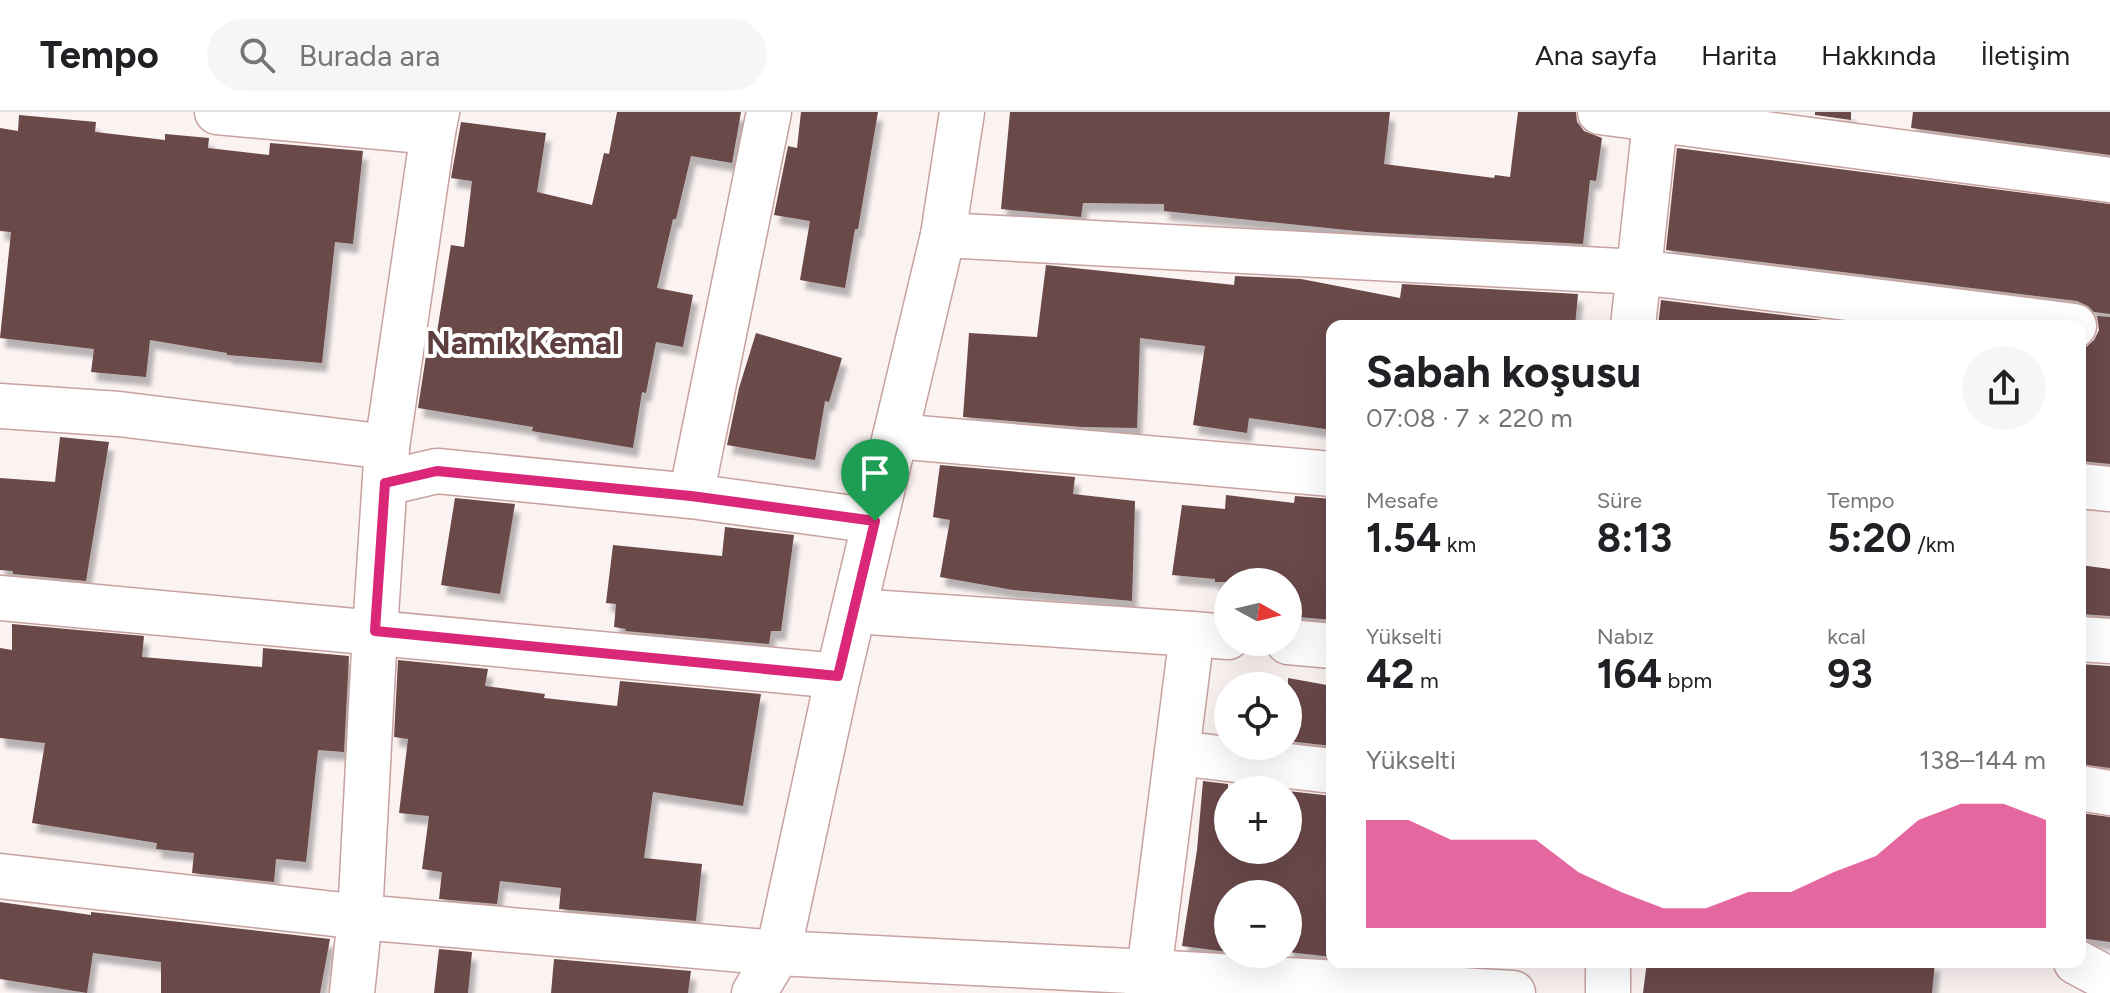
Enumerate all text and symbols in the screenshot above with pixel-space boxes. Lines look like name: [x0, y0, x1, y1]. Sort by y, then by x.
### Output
search box: [207, 19, 767, 91]
text: Tempo: [40, 32, 159, 78]
icon: search: [235, 33, 279, 77]
text: Burada ara: [299, 37, 440, 74]
text: Ana sayfa: [1535, 38, 1657, 72]
text: Harita: [1701, 38, 1777, 72]
text: Hakkında: [1821, 38, 1936, 72]
text: İletişim: [1980, 38, 2070, 72]
district label: Namık Kemal: [426, 324, 620, 362]
text: Sabah koşusu: [1366, 345, 1641, 398]
button: share: [1962, 346, 2046, 430]
text: 07:08 · 7 × 220 m: [1366, 402, 1573, 434]
pin: [841, 439, 909, 521]
icon: arrive: [853, 451, 897, 495]
text: Mesafe: [1366, 487, 1438, 514]
text: Süre: [1597, 487, 1642, 514]
text: Tempo: [1827, 487, 1895, 514]
text: 1.54: [1366, 514, 1441, 562]
text: 8:13: [1597, 514, 1672, 562]
text: 5:20: [1827, 514, 1912, 562]
text: km: [1441, 531, 1476, 558]
text: /km: [1912, 531, 1955, 558]
north arrow: [1214, 568, 1302, 656]
map controls: [1214, 568, 1302, 968]
text: Yükselti: [1366, 623, 1442, 650]
text: Nabız: [1597, 623, 1654, 650]
text: kcal: [1827, 623, 1866, 650]
text: 42: [1366, 650, 1414, 698]
text: 164: [1597, 650, 1662, 698]
text: 93: [1827, 650, 1873, 698]
text: m: [1414, 667, 1439, 694]
text: bpm: [1662, 667, 1712, 694]
button: locate: [1214, 672, 1302, 760]
text: Yükselti: [1366, 744, 1456, 776]
text: 138–144 m: [1919, 744, 2046, 776]
button: +: [1214, 776, 1302, 864]
button: −: [1214, 880, 1302, 968]

